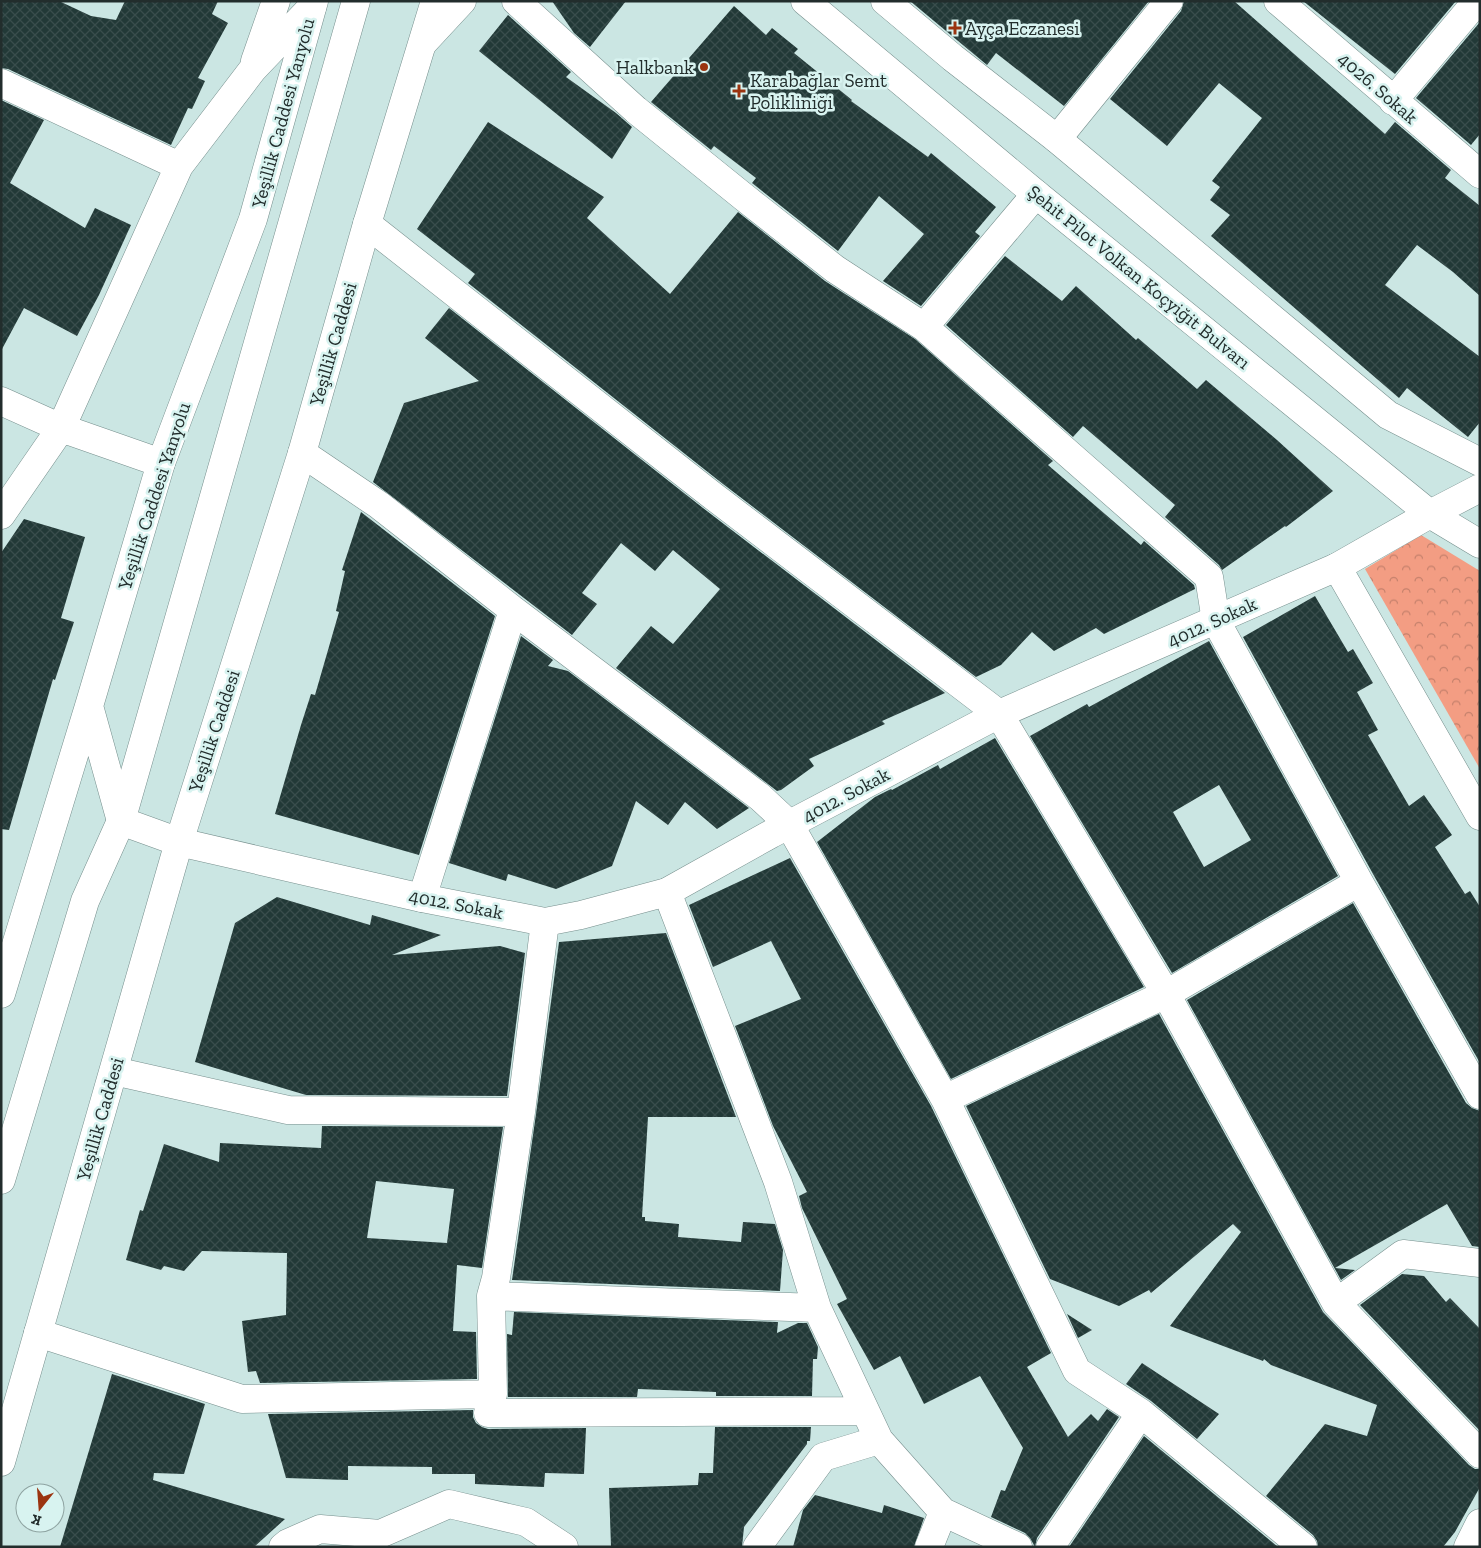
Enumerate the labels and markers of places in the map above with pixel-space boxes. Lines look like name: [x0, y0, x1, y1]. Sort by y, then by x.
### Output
place label: Ayça Eczanesi: [965, 17, 1080, 40]
marker: Ayça Eczanesi: [949, 22, 961, 34]
place label: Halkbank: [616, 56, 694, 79]
marker: Halkbank: [698, 61, 710, 73]
place label: Karabağlar Semt Polikliniği: [750, 69, 887, 114]
marker: Karabağlar Semt Polikliniği: [732, 84, 746, 98]

